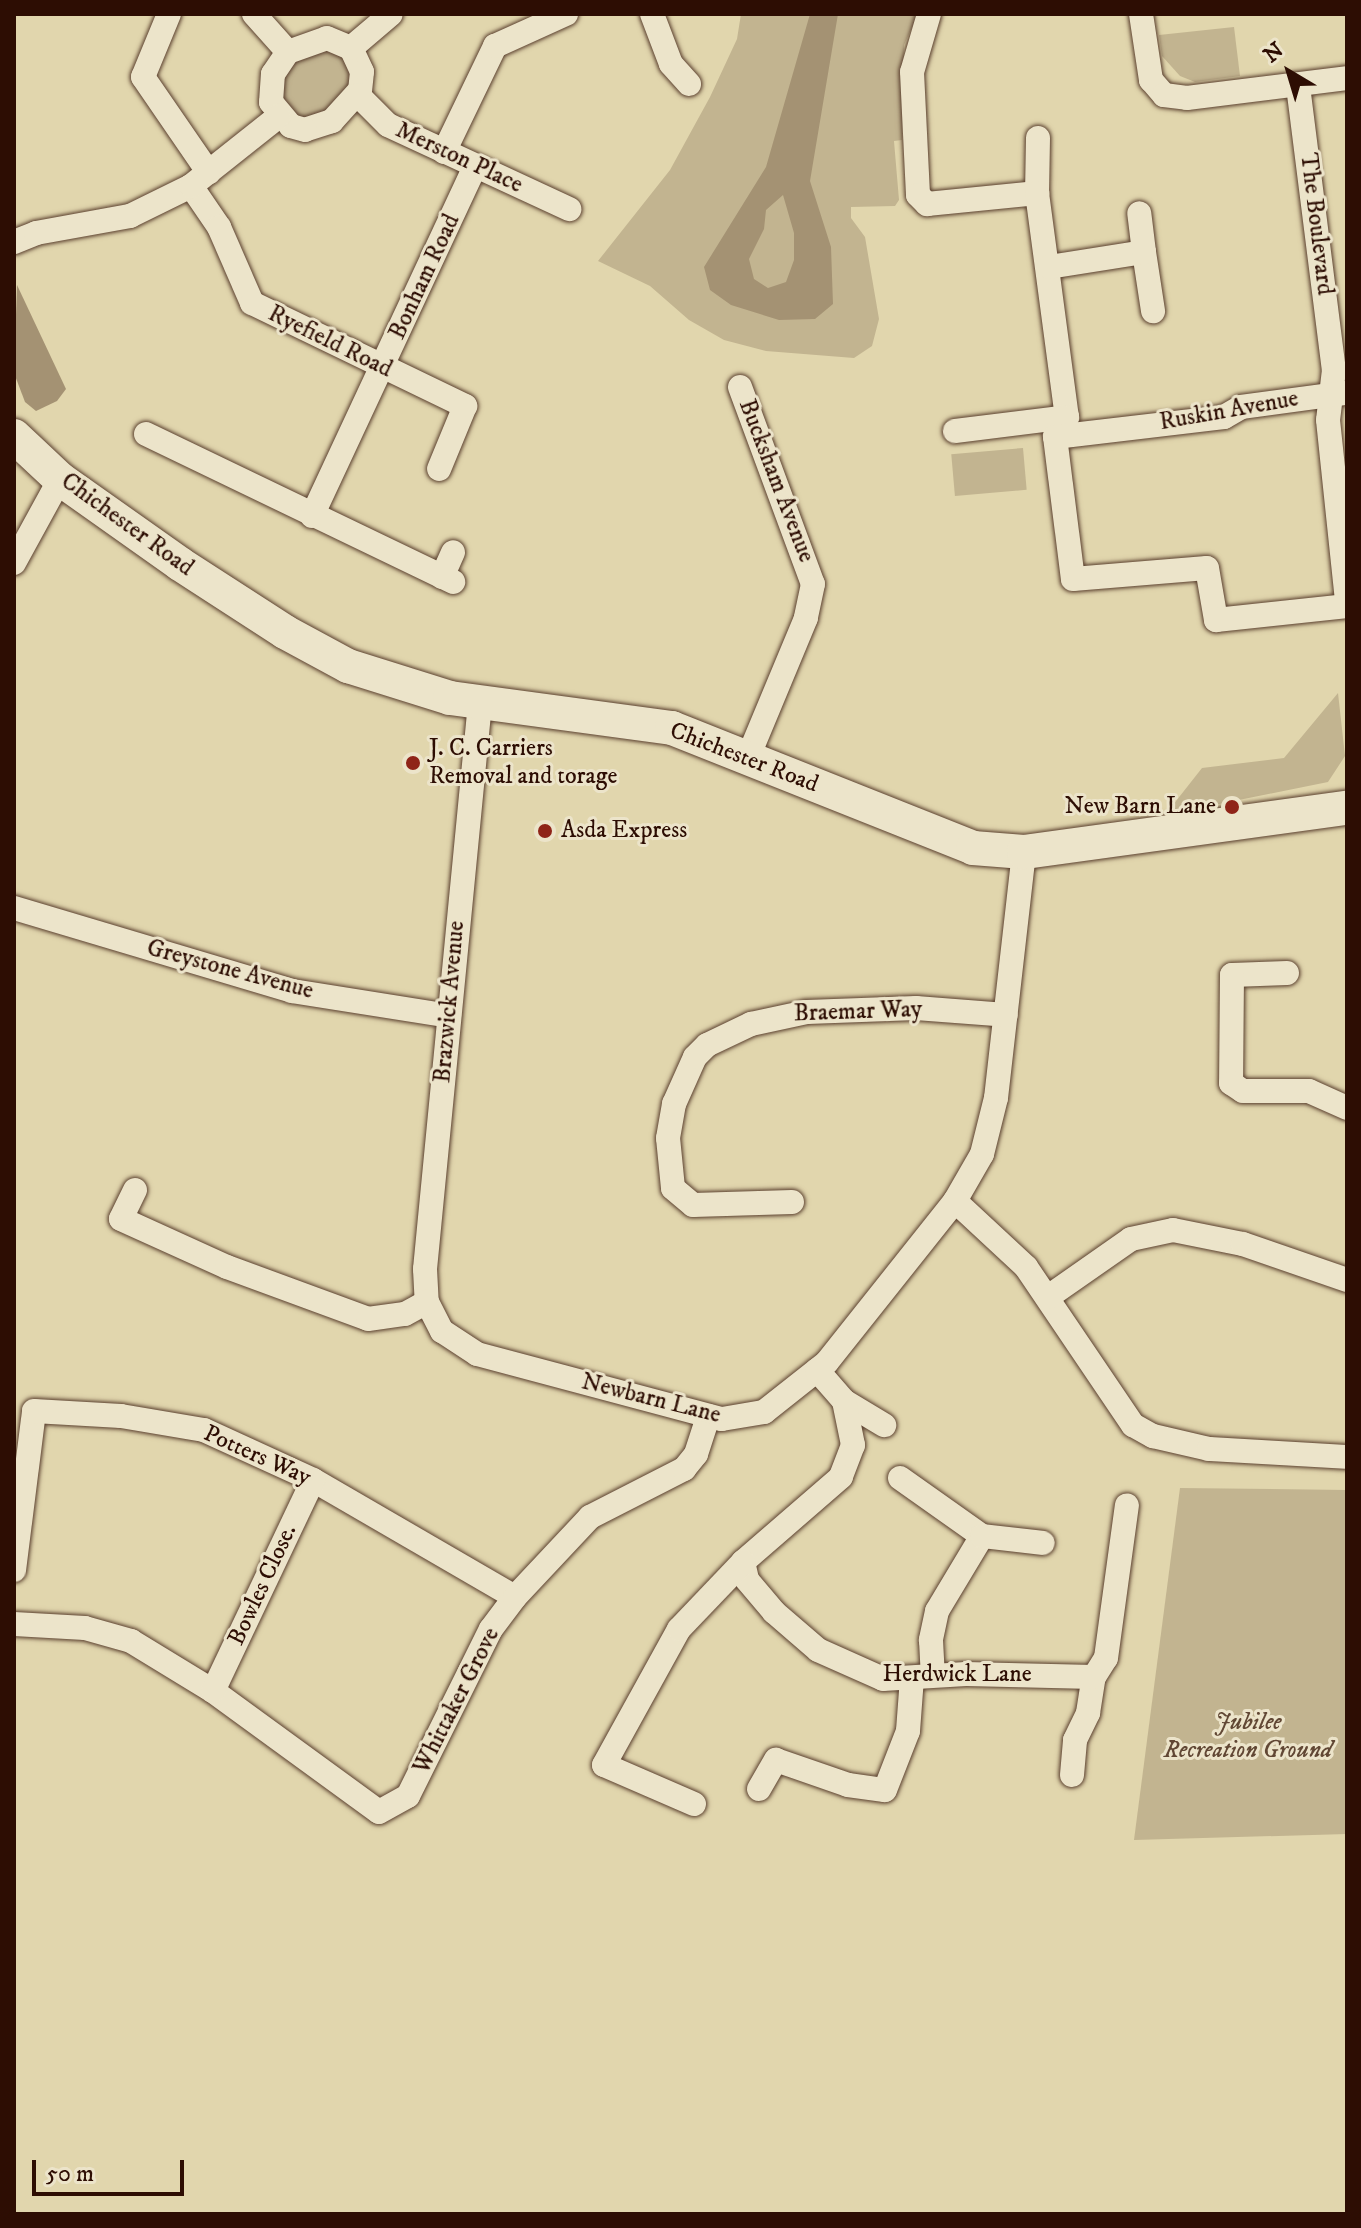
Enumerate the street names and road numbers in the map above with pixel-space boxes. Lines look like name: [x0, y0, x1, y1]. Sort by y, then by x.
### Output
street label: Merston Place: [391, 116, 527, 200]
street label: The Boulevard: [1293, 151, 1339, 297]
street label: Bonham Road: [383, 210, 467, 344]
street label: Ryefield Road: [263, 300, 397, 384]
street label: Ruskin Avenue: [1157, 385, 1301, 437]
street label: Bucksham Avenue: [732, 395, 820, 567]
street label: Chichester Road: [55, 467, 199, 583]
street label: Chichester Road: [666, 716, 822, 800]
street label: Brazwick Avenue: [429, 920, 471, 1084]
street label: Greystone Avenue: [144, 934, 316, 1006]
street label: Braemar Way: [793, 995, 923, 1029]
street label: Newbarn Lane: [578, 1368, 724, 1430]
street label: Potters Way: [199, 1420, 315, 1492]
street label: Bowles Close.: [222, 1520, 304, 1650]
street label: Whittaker Grove: [408, 1623, 506, 1779]
street label: Herdwick Lane: [882, 1661, 1032, 1689]

